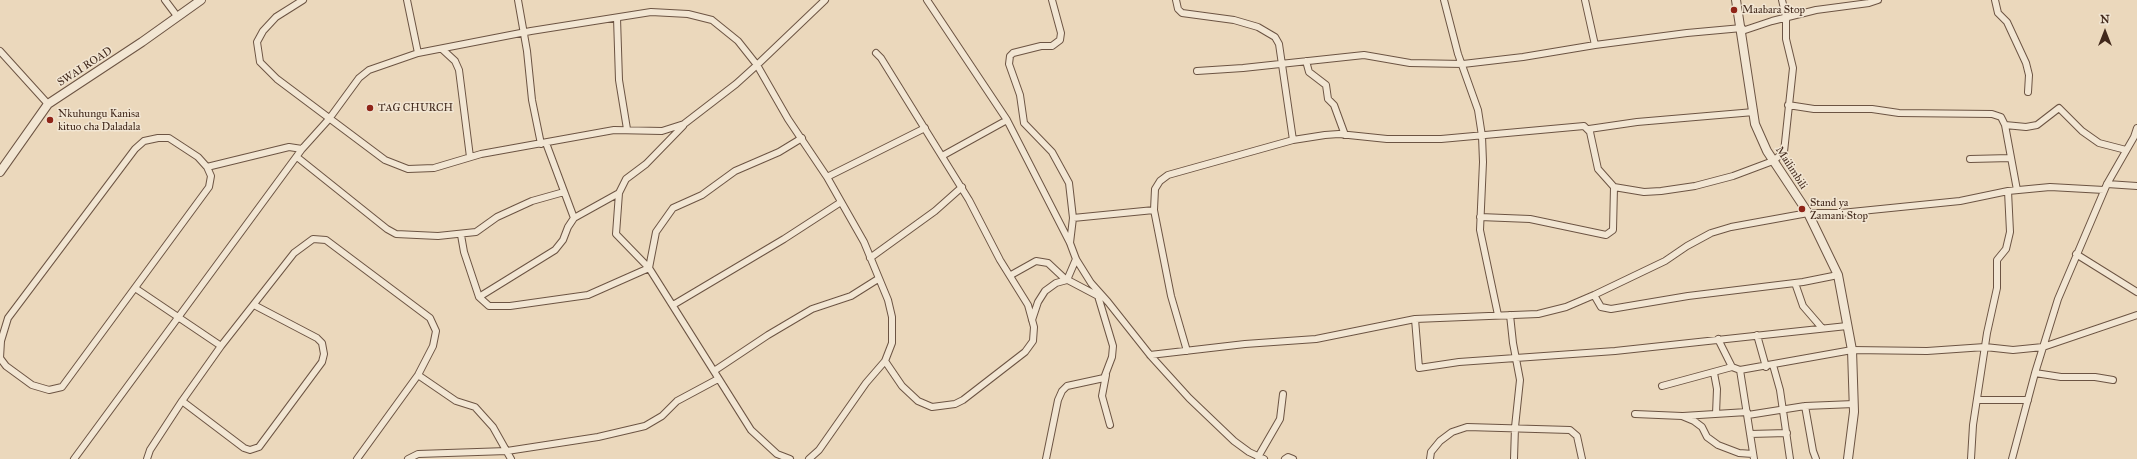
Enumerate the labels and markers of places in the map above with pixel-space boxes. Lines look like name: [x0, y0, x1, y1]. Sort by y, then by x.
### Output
place label: Maabara Stop: [1742, 3, 1805, 17]
marker: Maabara Stop: [1729, 5, 1739, 15]
place label: TAG CHURCH: [378, 101, 453, 115]
marker: TAG CHURCH: [365, 103, 375, 113]
place label: Nkuhungu Kanisa kituo cha Daladala: [58, 107, 140, 133]
marker: Nkuhungu Kanisa kituo cha Daladala: [45, 115, 55, 125]
place label: Stand ya Zamani Stop: [1810, 196, 1868, 222]
marker: Stand ya Zamani Stop: [1797, 204, 1807, 214]

